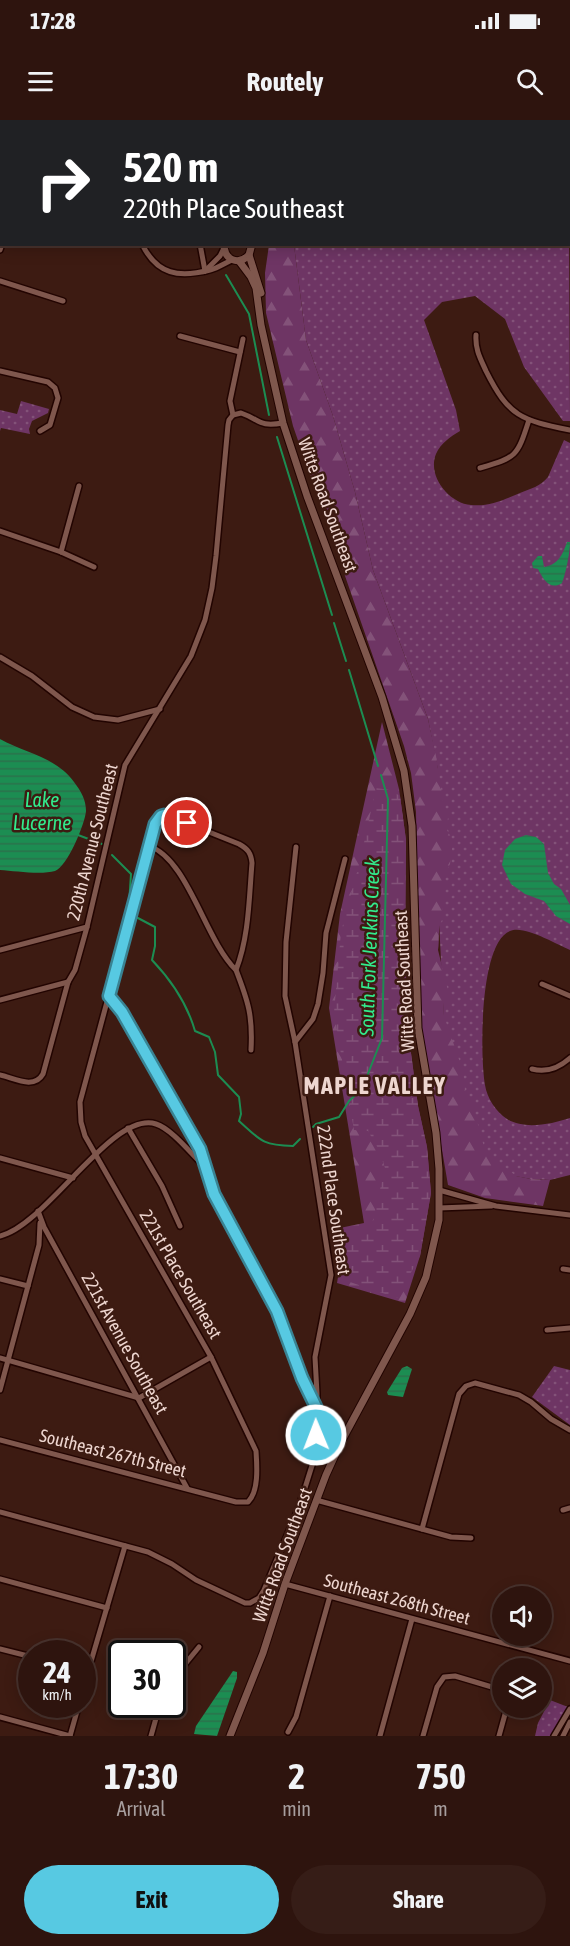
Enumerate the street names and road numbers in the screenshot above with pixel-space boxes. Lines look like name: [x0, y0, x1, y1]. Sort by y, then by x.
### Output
street label: Witte Road Southeast: [294, 435, 362, 575]
street label: 220th Avenue Southeast: [62, 761, 122, 923]
street label: Witte Road Southeast: [390, 910, 418, 1052]
street label: 222nd Place Southeast: [313, 1124, 355, 1276]
street label: 221st Place Southeast: [136, 1206, 226, 1342]
street label: 221st Avenue Southeast: [77, 1269, 173, 1417]
street label: Southeast 267th Street: [37, 1425, 189, 1481]
street label: Witte Road Southeast: [248, 1485, 316, 1625]
street label: Southeast 268th Street: [322, 1569, 472, 1629]

